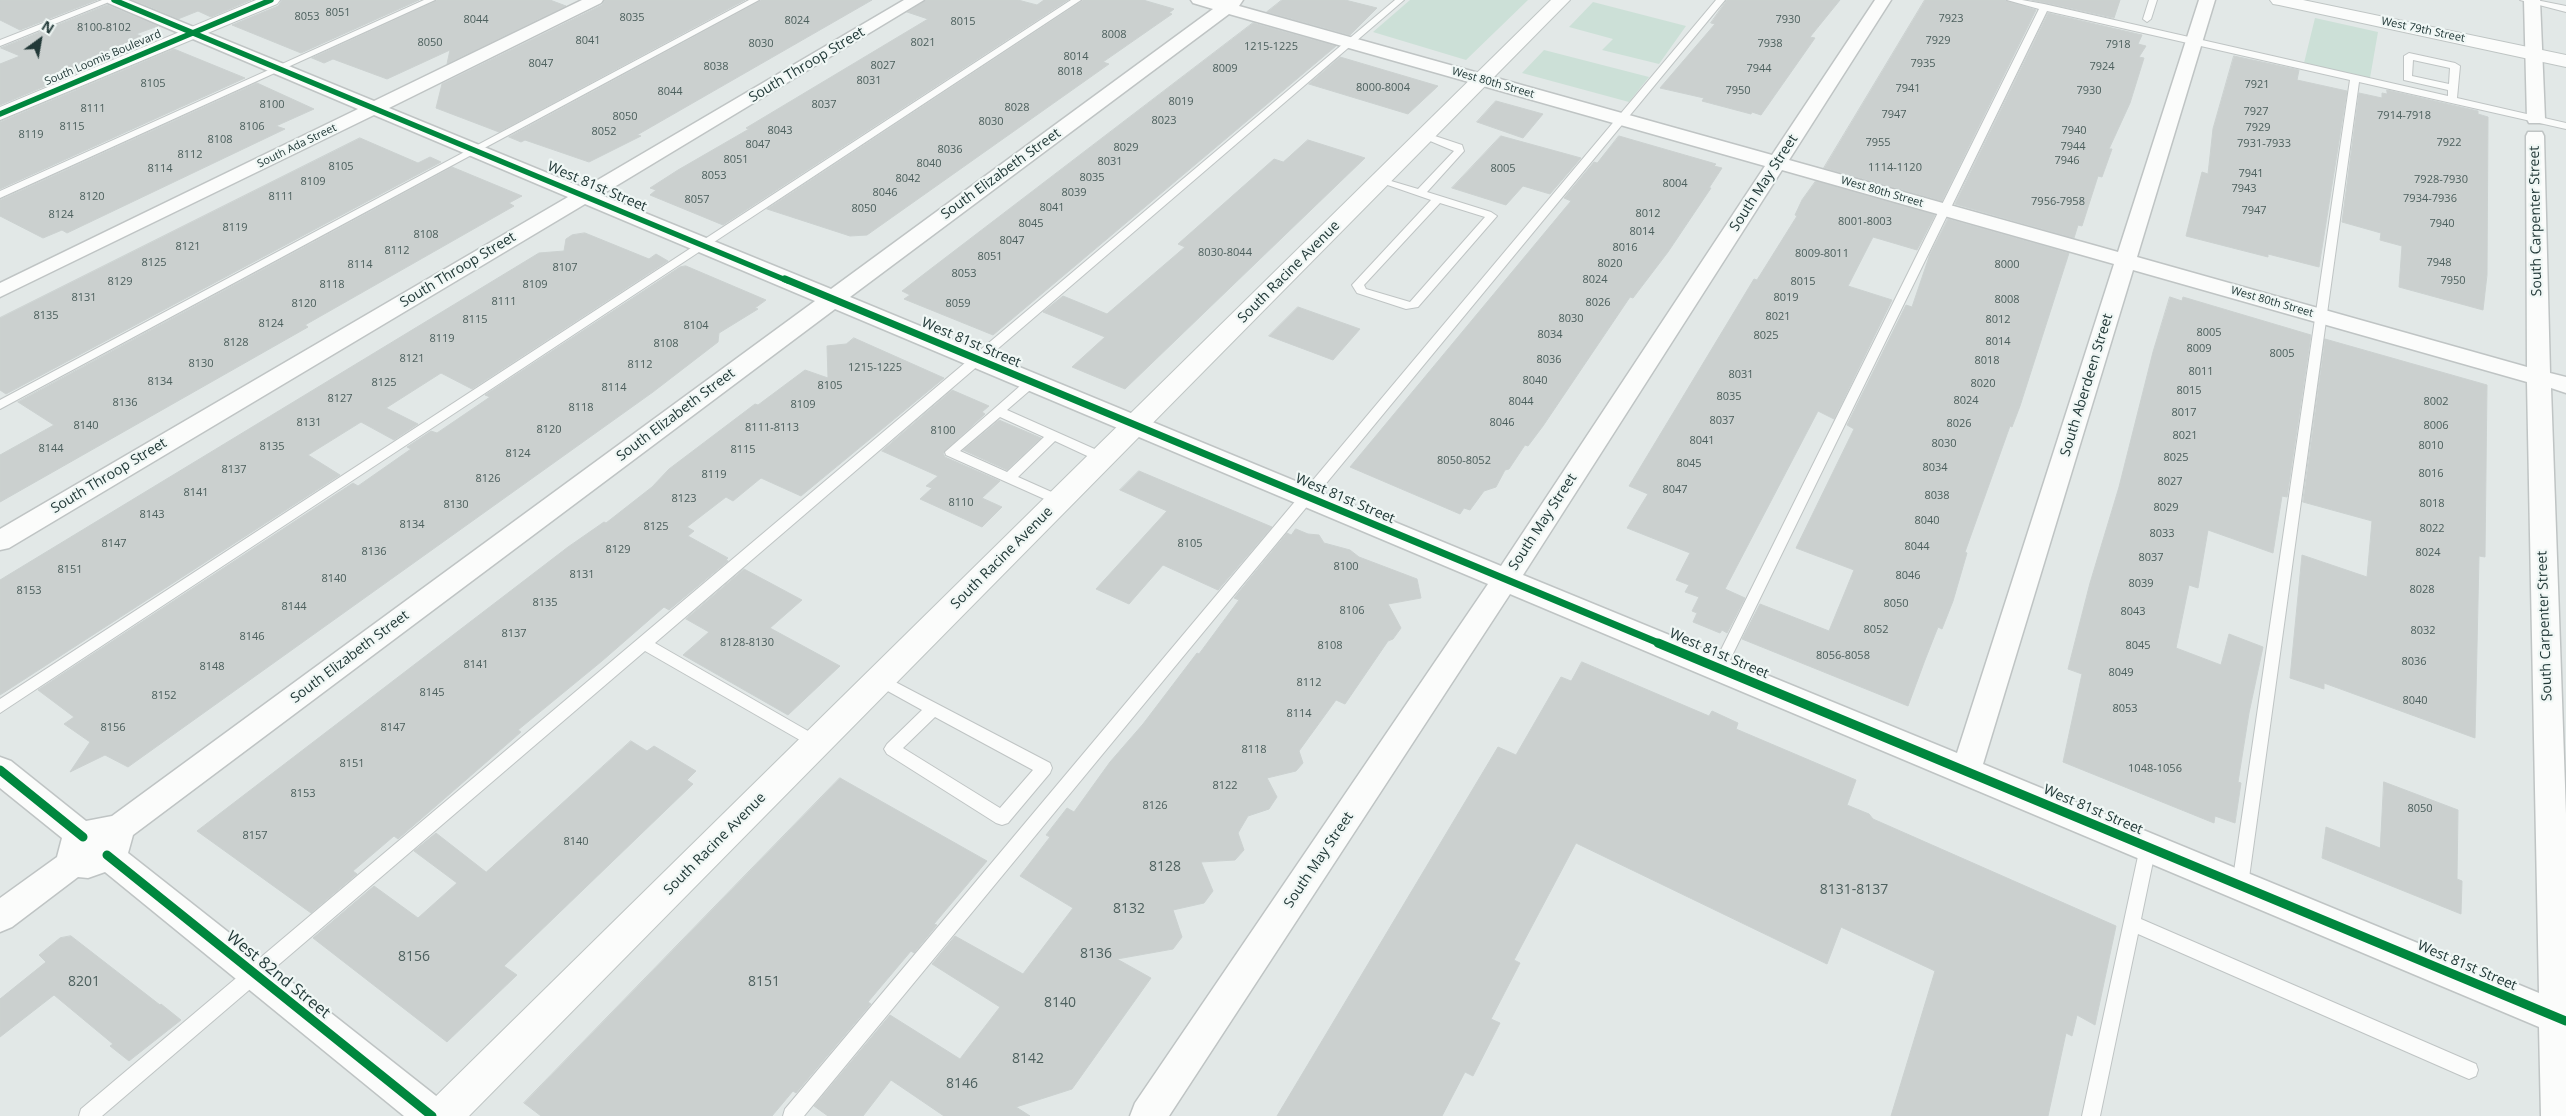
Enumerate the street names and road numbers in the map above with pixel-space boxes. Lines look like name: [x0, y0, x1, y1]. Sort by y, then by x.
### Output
street label: West 79th Street: [2380, 15, 2466, 45]
street label: South Throop Street: [746, 24, 868, 106]
street label: South Loomis Boulevard: [43, 27, 163, 89]
street label: West 80th Street: [1450, 65, 1536, 101]
street label: South Ada Street: [255, 121, 339, 171]
street label: South Elizabeth Street: [938, 125, 1064, 223]
street label: South May Street: [1726, 131, 1802, 235]
street label: South Carpenter Street: [2526, 146, 2546, 296]
street label: West 81st Street: [545, 158, 649, 216]
street label: West 80th Street: [1839, 174, 1925, 210]
street label: South Racine Avenue: [1234, 217, 1344, 327]
street label: South Throop Street: [397, 229, 519, 311]
street label: West 80th Street: [2229, 284, 2315, 320]
street label: South Aberdeen Street: [2057, 312, 2117, 458]
street label: West 81st Street: [919, 314, 1023, 372]
street label: South Elizabeth Street: [614, 365, 738, 465]
street label: South Throop Street: [48, 435, 170, 517]
street label: West 81st Street: [1293, 470, 1397, 528]
street label: South May Street: [1505, 470, 1581, 574]
street label: South Racine Avenue: [947, 503, 1057, 613]
street label: South Carpenter Street: [2534, 550, 2556, 702]
street label: South Elizabeth Street: [288, 607, 412, 707]
street label: West 81st Street: [1667, 625, 1771, 683]
street label: West 81st Street: [2041, 781, 2145, 839]
street label: South Racine Avenue: [660, 789, 770, 899]
street label: South May Street: [1281, 809, 1357, 911]
street label: West 82nd Street: [222, 927, 334, 1023]
street label: West 81st Street: [2415, 937, 2519, 995]

